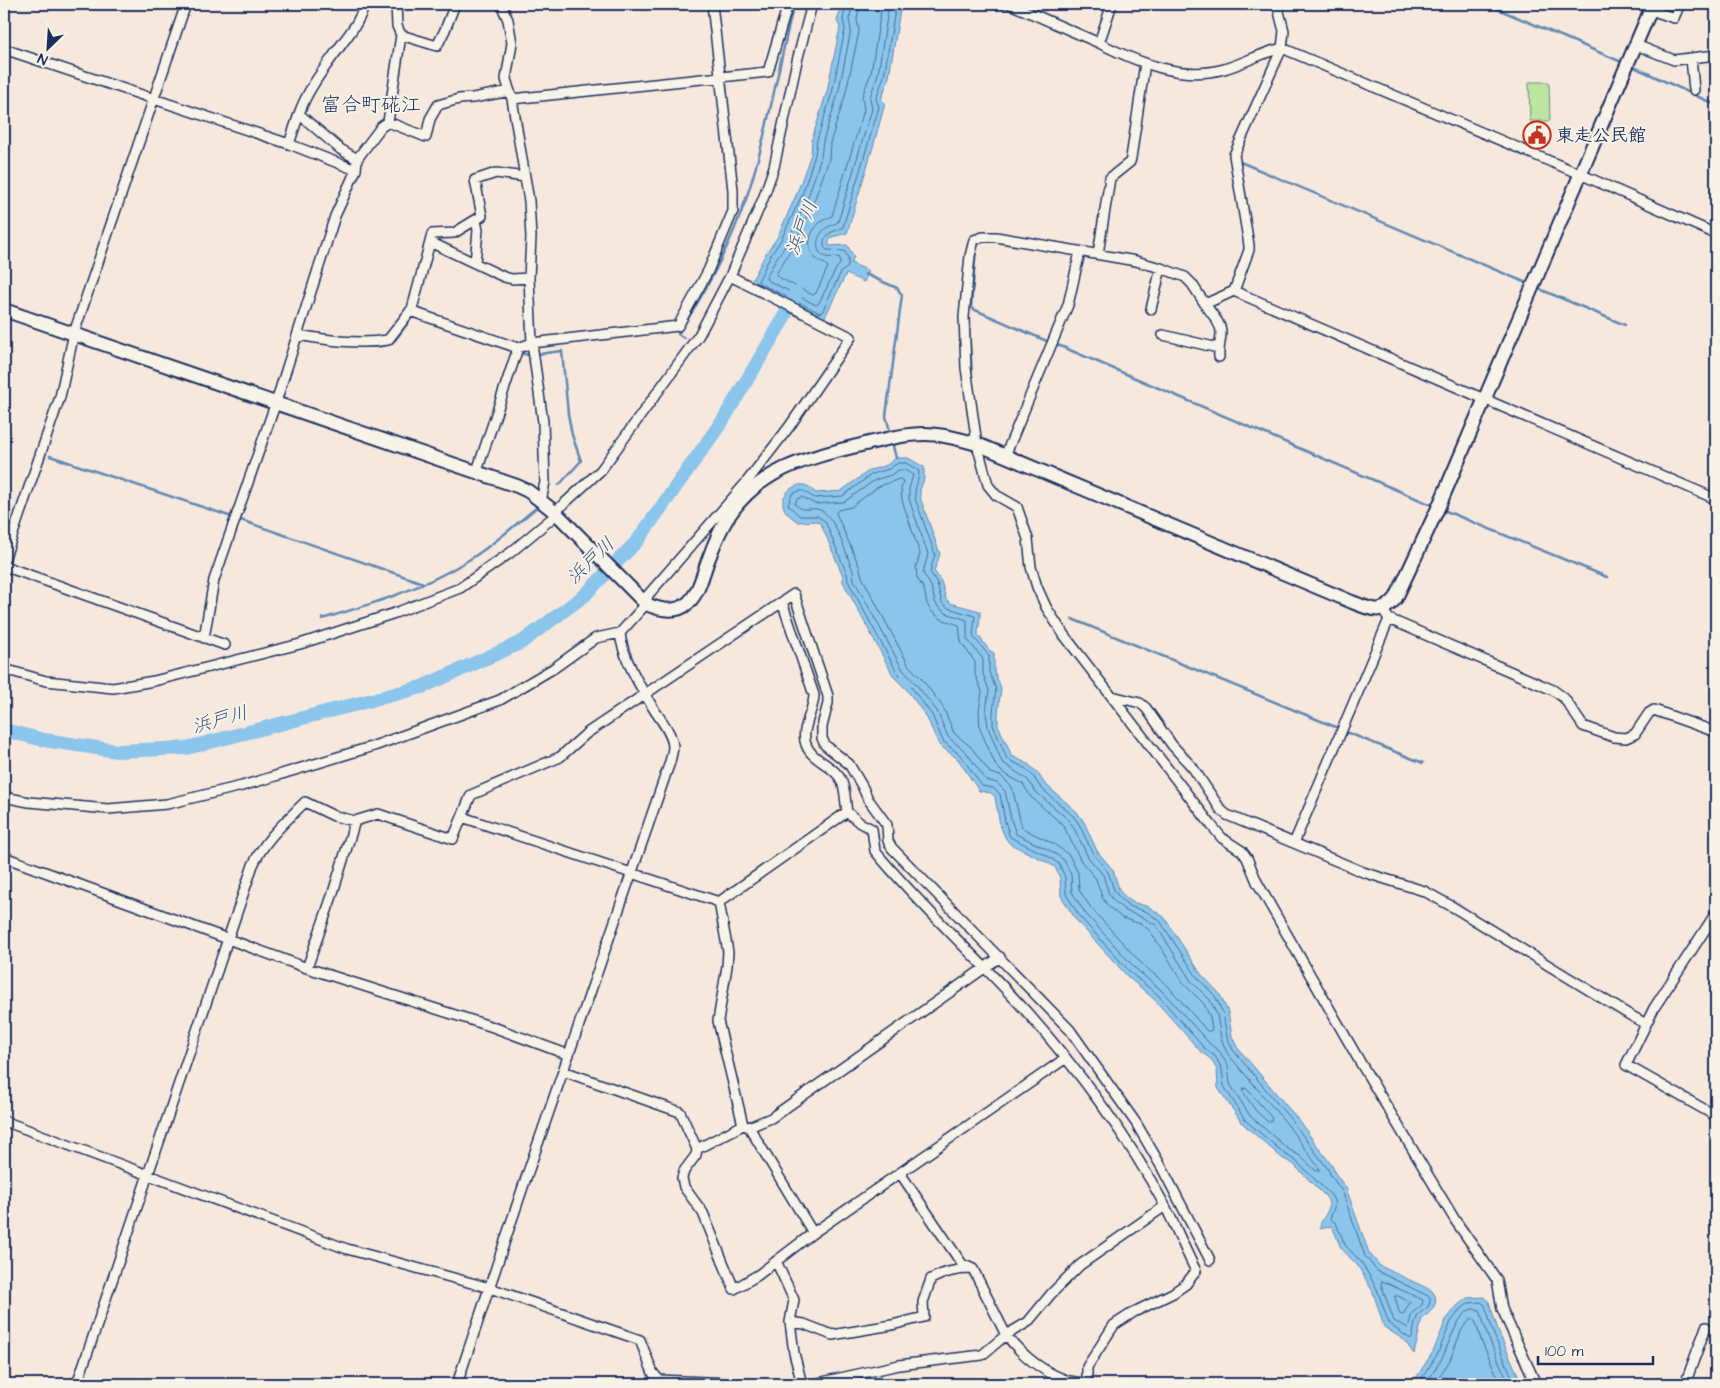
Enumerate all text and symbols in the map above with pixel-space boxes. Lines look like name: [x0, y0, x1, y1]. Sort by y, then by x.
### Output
north arrow: [22, 22, 72, 72]
text: N: [35, 48, 51, 70]
district label: 富合町硴江: [321, 91, 421, 119]
public building icon: 東走公民館: [1522, 120, 1552, 150]
place label: 東走公民館: [1556, 123, 1646, 148]
water label: 浜戸川: [779, 197, 825, 259]
water label: 浜戸川: [561, 531, 621, 591]
water label: 浜戸川: [189, 700, 251, 740]
scale bar: [1538, 1333, 1652, 1365]
text: 100 m: [1545, 1341, 1584, 1362]

